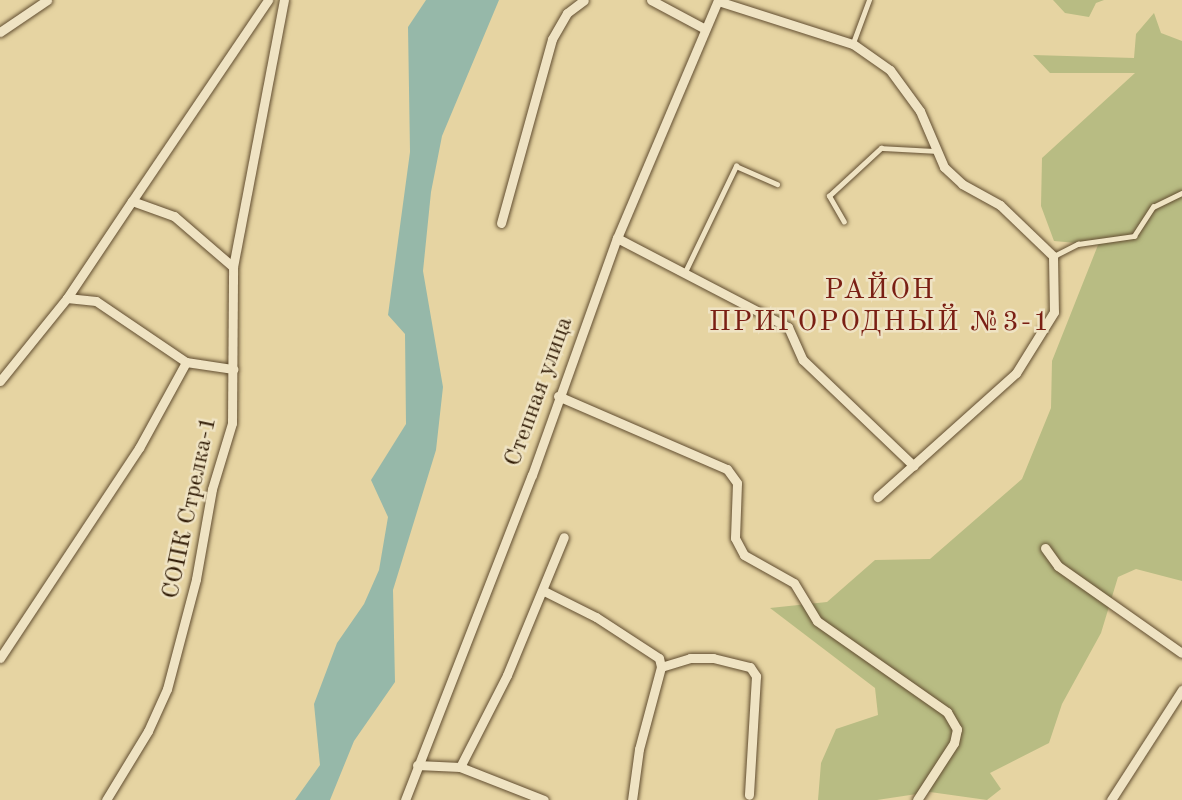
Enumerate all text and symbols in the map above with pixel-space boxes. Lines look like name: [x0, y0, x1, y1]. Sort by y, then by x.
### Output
district label: РАЙОН ПРИГОРОДНЫЙ №3-1: [711, 274, 1049, 340]
street label: Степная улица: [500, 313, 580, 471]
street label: СОПК Стрелка-1: [158, 414, 224, 602]

